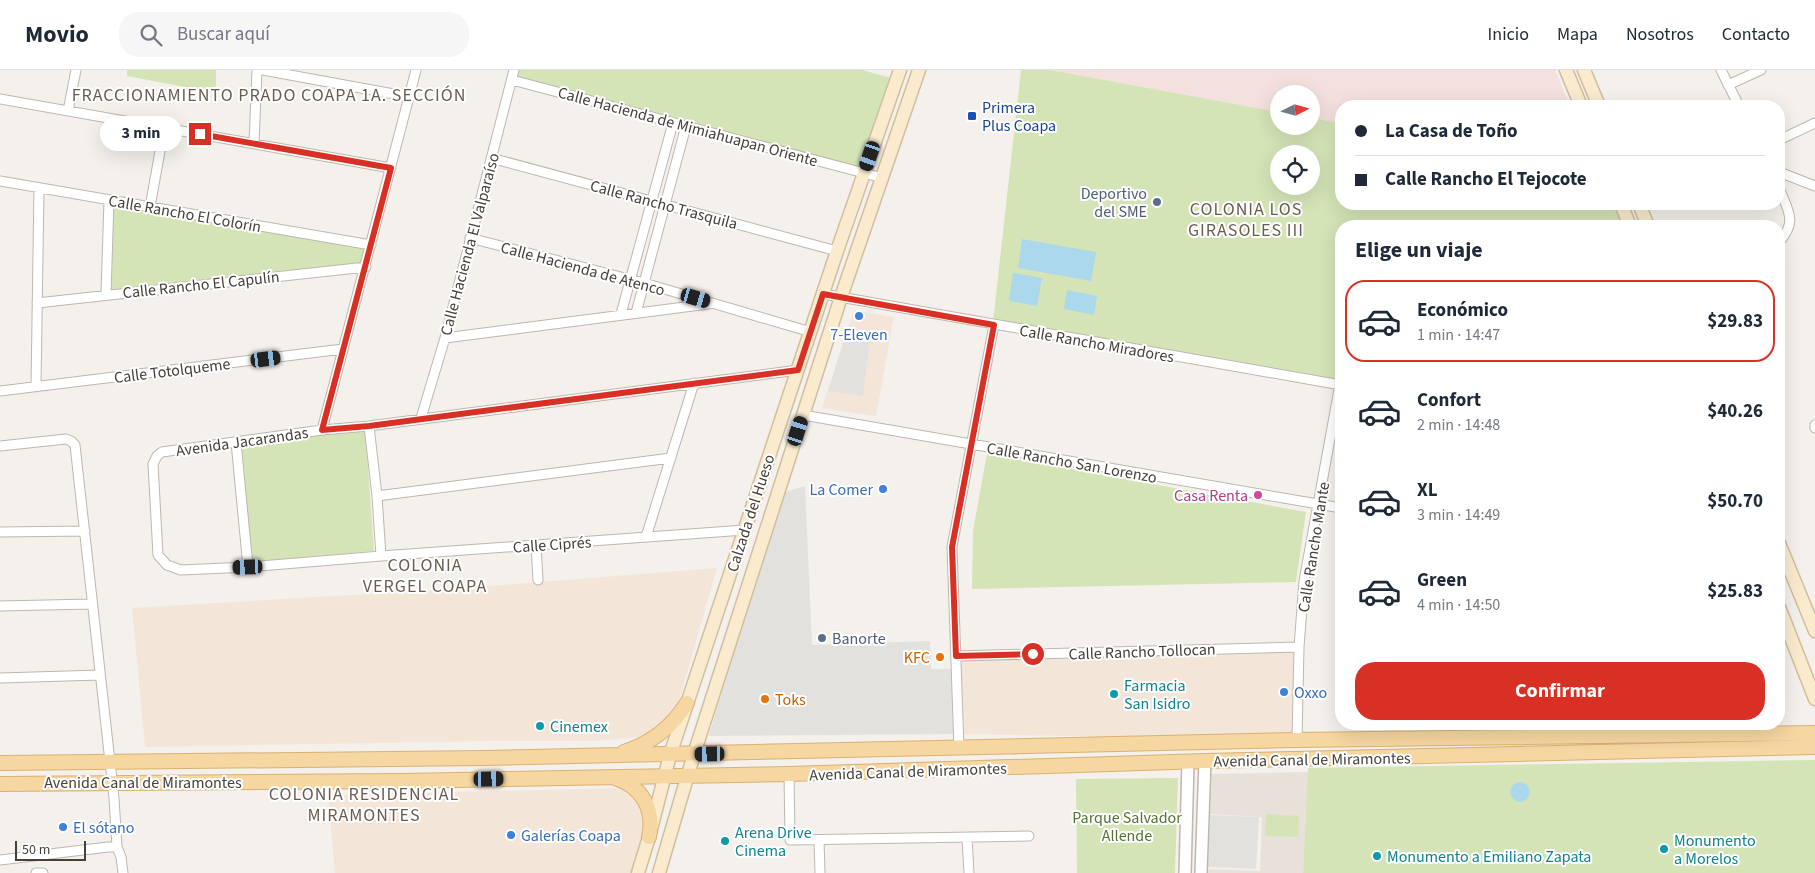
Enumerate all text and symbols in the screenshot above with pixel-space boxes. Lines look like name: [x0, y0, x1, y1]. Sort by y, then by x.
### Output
search box: [119, 12, 469, 57]
text: Movio: [25, 17, 89, 52]
icon: search: [137, 21, 165, 49]
text: Buscar aquí: [177, 21, 270, 48]
text: Inicio: [1488, 22, 1529, 47]
text: Mapa: [1557, 22, 1598, 47]
text: Nosotros: [1626, 22, 1694, 47]
text: Contacto: [1722, 22, 1790, 47]
street label: Calle Hacienda de Mimiahuapan Oriente: [555, 82, 820, 172]
district label: FRACCIONAMIENTO PRADO COAPA 1A. SECCIÓN: [72, 83, 466, 108]
north arrow: [1270, 85, 1320, 135]
map controls: [1270, 85, 1320, 195]
place label: Primera Plus Coapa: [982, 97, 1056, 137]
marker: Primera Plus Coapa: [966, 110, 978, 122]
callout: 3 min: [100, 116, 182, 152]
text: La Casa de Toño: [1385, 118, 1518, 145]
text: 3 min: [122, 122, 160, 144]
route end: [189, 123, 211, 145]
car: [858, 139, 881, 173]
button: locate: [1270, 145, 1320, 195]
street label: Calle Hacienda El Valparaíso: [435, 151, 505, 338]
text: Calle Rancho El Tejocote: [1385, 166, 1587, 193]
street label: Calle Rancho Trasquila: [588, 175, 740, 235]
place label: Deportivo del SME: [1081, 183, 1147, 223]
street label: Calle Rancho El Colorín: [107, 190, 263, 238]
marker: Deportivo del SME: [1151, 196, 1163, 208]
district label: COLONIA LOS GIRASOLES III: [1188, 197, 1304, 243]
text: Elige un viaje: [1355, 234, 1483, 266]
street label: Calle Hacienda de Atenco: [498, 236, 667, 301]
street label: Calle Rancho El Capulín: [122, 266, 281, 304]
car: [679, 287, 712, 309]
text: Económico: [1417, 297, 1508, 324]
icon: car: [1357, 299, 1402, 344]
text: $29.83: [1707, 308, 1763, 335]
marker: 7-Eleven: [853, 310, 865, 322]
street label: Calle Rancho Miradores: [1018, 320, 1176, 368]
place label: 7-Eleven: [830, 324, 888, 346]
text: 1 min · 14:47: [1417, 324, 1500, 346]
car: [250, 350, 281, 368]
street label: Calle Totolqueme: [113, 353, 232, 389]
text: Confort: [1417, 387, 1481, 414]
icon: car: [1357, 389, 1402, 434]
text: $40.26: [1707, 398, 1763, 425]
car: [786, 414, 809, 448]
text: 2 min · 14:48: [1417, 414, 1500, 436]
street label: Avenida Jacarandas: [175, 422, 310, 462]
street label: Calle Rancho San Lorenzo: [985, 437, 1159, 489]
street label: Calzada del Hueso: [722, 452, 780, 575]
text: XL: [1417, 477, 1438, 504]
place label: La Comer: [809, 479, 873, 501]
icon: car: [1357, 479, 1402, 524]
street label: Calle Rancho Mante: [1293, 480, 1335, 614]
marker: La Comer: [877, 483, 889, 495]
place label: Casa Renta: [1174, 485, 1248, 507]
text: $50.70: [1707, 488, 1763, 515]
marker: Casa Renta: [1252, 489, 1264, 501]
text: 3 min · 14:49: [1417, 504, 1500, 526]
street label: Calle Ciprés: [512, 531, 592, 559]
district label: COLONIA VERGEL COAPA: [363, 553, 487, 599]
car: [232, 559, 263, 575]
text: Green: [1417, 567, 1467, 594]
icon: car: [1357, 569, 1402, 614]
text: $25.83: [1707, 578, 1763, 605]
text: 4 min · 14:50: [1417, 594, 1500, 616]
place label: Banorte: [832, 628, 886, 650]
marker: Banorte: [816, 632, 828, 644]
street label: Calle Rancho Tollocan: [1068, 638, 1216, 666]
route start: [1022, 643, 1044, 665]
place label: KFC: [904, 647, 930, 669]
marker: KFC: [934, 651, 946, 663]
button: Confirmar: [1355, 662, 1765, 720]
place label: Farmacia San Isidro: [1124, 675, 1190, 715]
place label: Oxxo: [1294, 682, 1327, 704]
marker: Oxxo: [1278, 686, 1290, 698]
marker: Farmacia San Isidro: [1108, 688, 1120, 700]
place label: Toks: [775, 689, 806, 711]
marker: Toks: [759, 693, 771, 705]
place label: Cinemex: [550, 716, 608, 738]
marker: Cinemex: [534, 720, 546, 732]
car: [694, 746, 725, 762]
street label: Avenida Canal de Miramontes: [1213, 747, 1411, 773]
street label: Avenida Canal de Miramontes: [809, 758, 1007, 786]
car: [473, 771, 504, 787]
street label: Avenida Canal de Miramontes: [44, 772, 242, 794]
district label: COLONIA RESIDENCIAL MIRAMONTES: [269, 782, 459, 828]
park label: Parque Salvador Allende: [1072, 807, 1182, 847]
place label: El sótano: [73, 817, 134, 839]
marker: El sótano: [57, 821, 69, 833]
place label: Arena Drive Cinema: [735, 822, 812, 862]
place label: Galerías Coapa: [521, 825, 621, 847]
marker: Galerías Coapa: [505, 829, 517, 841]
place label: Monumento a Morelos: [1674, 830, 1756, 870]
marker: Arena Drive Cinema: [719, 835, 731, 847]
scale bar: [15, 838, 86, 861]
text: 50 m: [22, 840, 50, 860]
marker: Monumento a Morelos: [1658, 843, 1670, 855]
place label: Monumento a Emiliano Zapata: [1387, 846, 1591, 868]
marker: Monumento a Emiliano Zapata: [1371, 850, 1383, 862]

